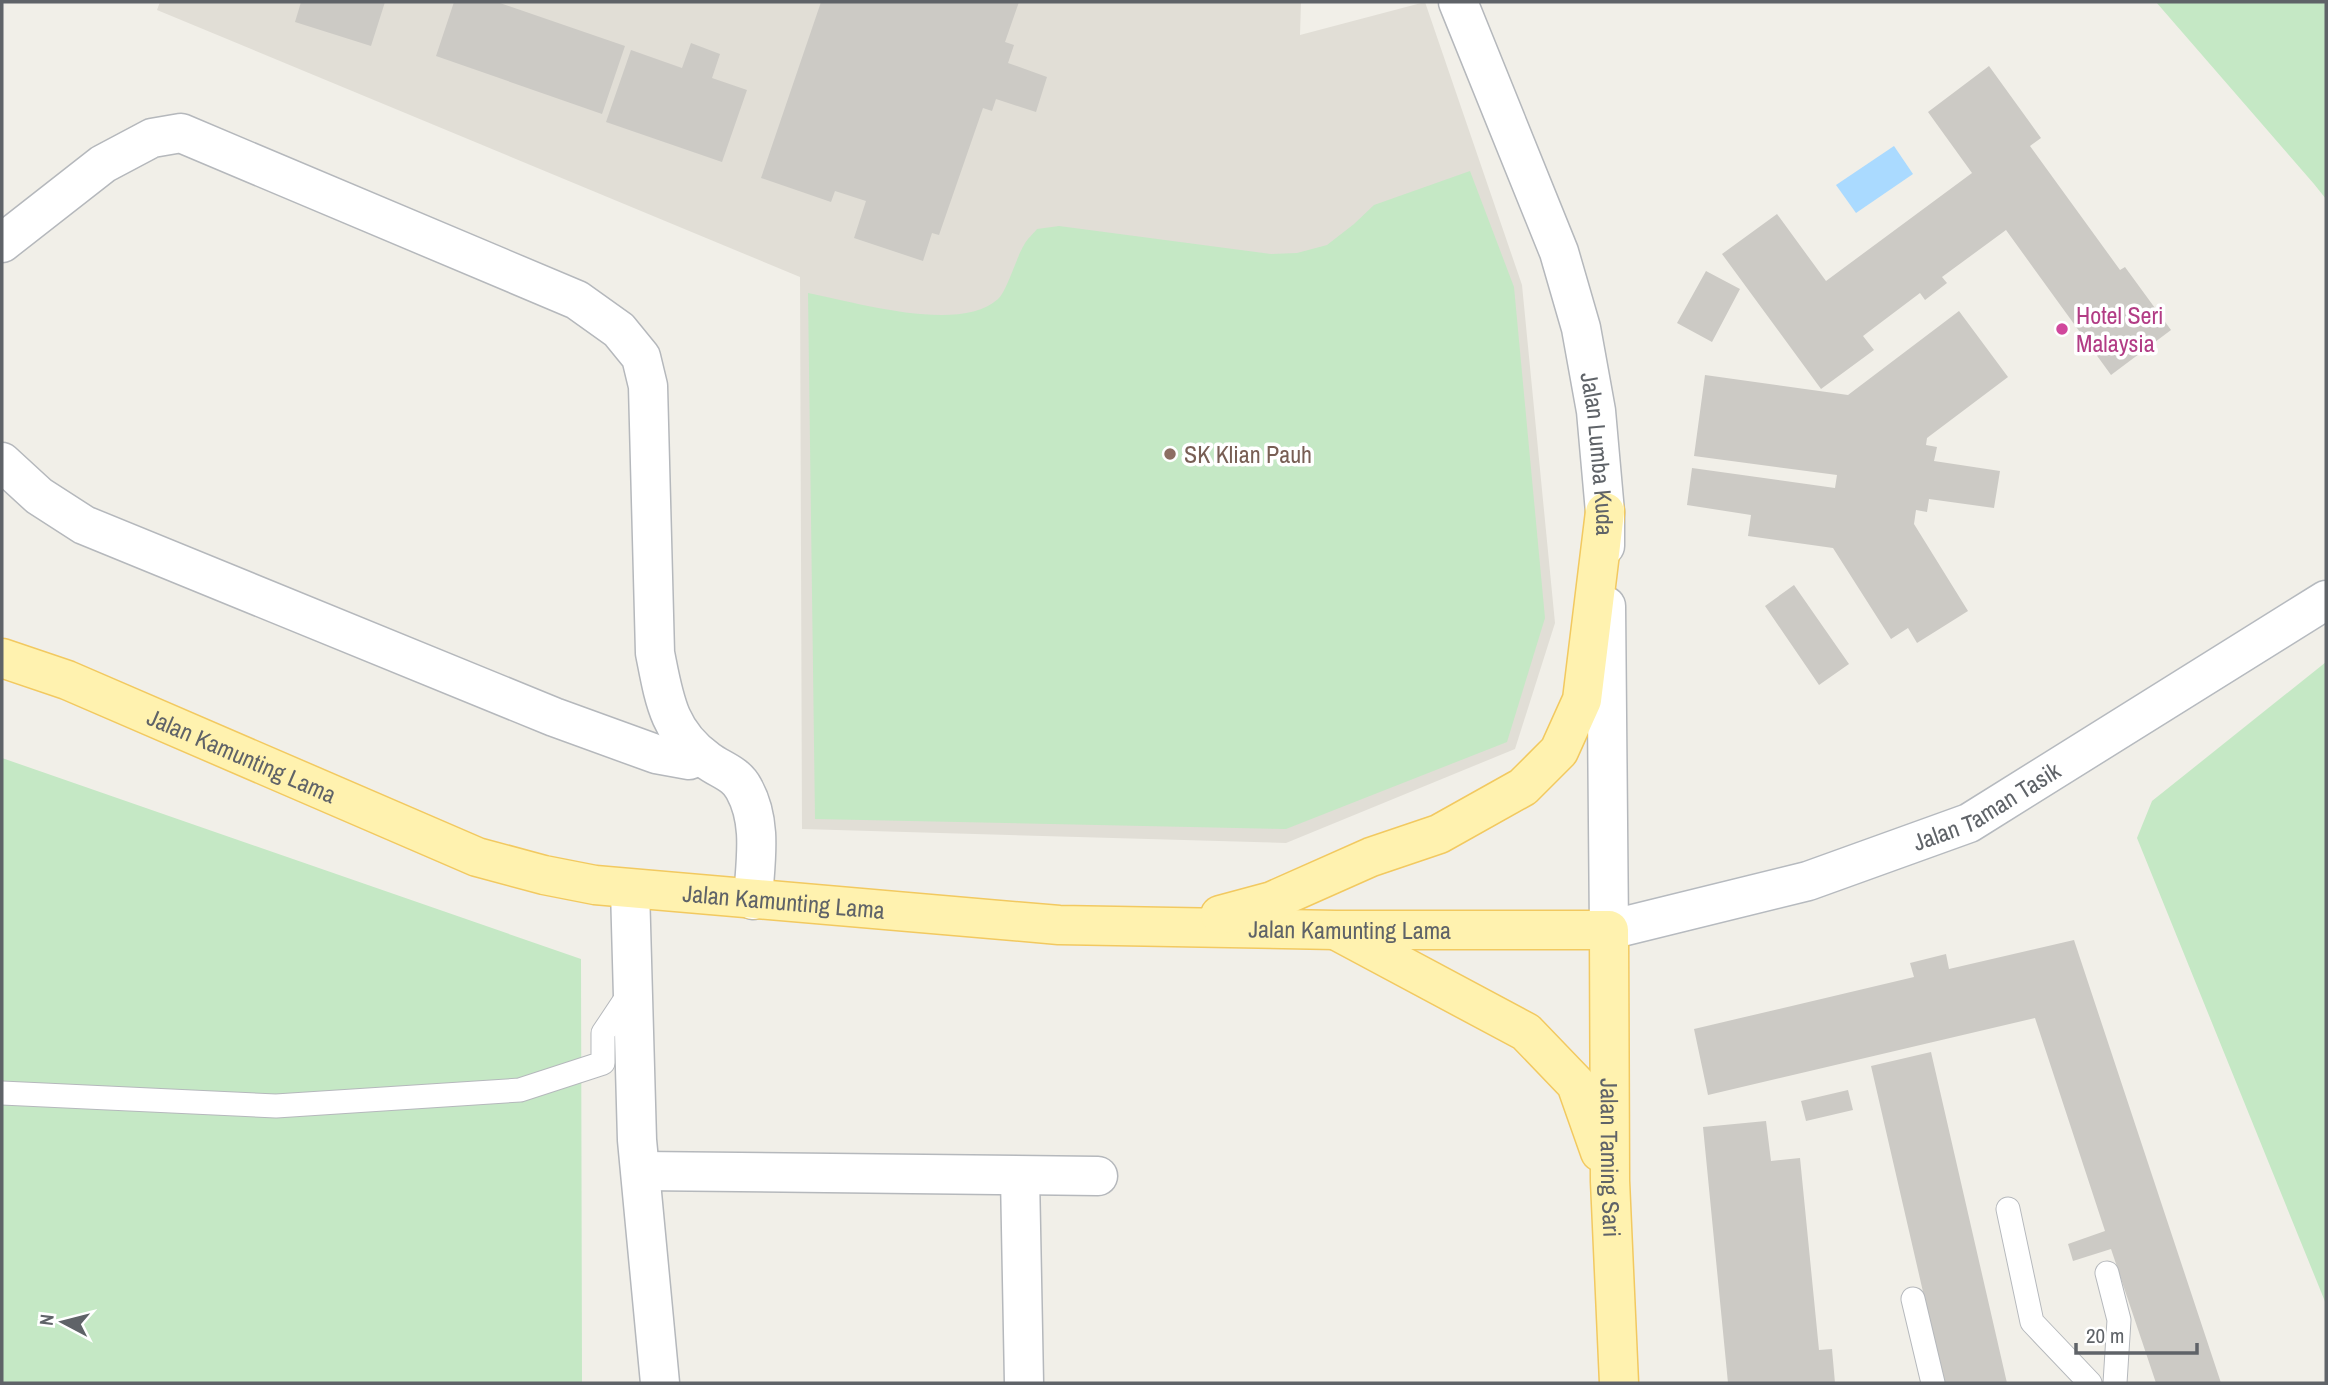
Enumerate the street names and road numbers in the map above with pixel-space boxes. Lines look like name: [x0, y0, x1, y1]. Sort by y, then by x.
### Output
street label: Jalan Lumba Kuda: [1573, 370, 1621, 536]
street label: Jalan Kamunting Lama: [142, 701, 341, 810]
street label: Jalan Taman Tasik: [1908, 754, 2066, 858]
street label: Jalan Kamunting Lama: [681, 877, 886, 926]
street label: Jalan Kamunting Lama: [1248, 912, 1451, 946]
street label: Jalan Taming Sari: [1594, 1078, 1628, 1238]

